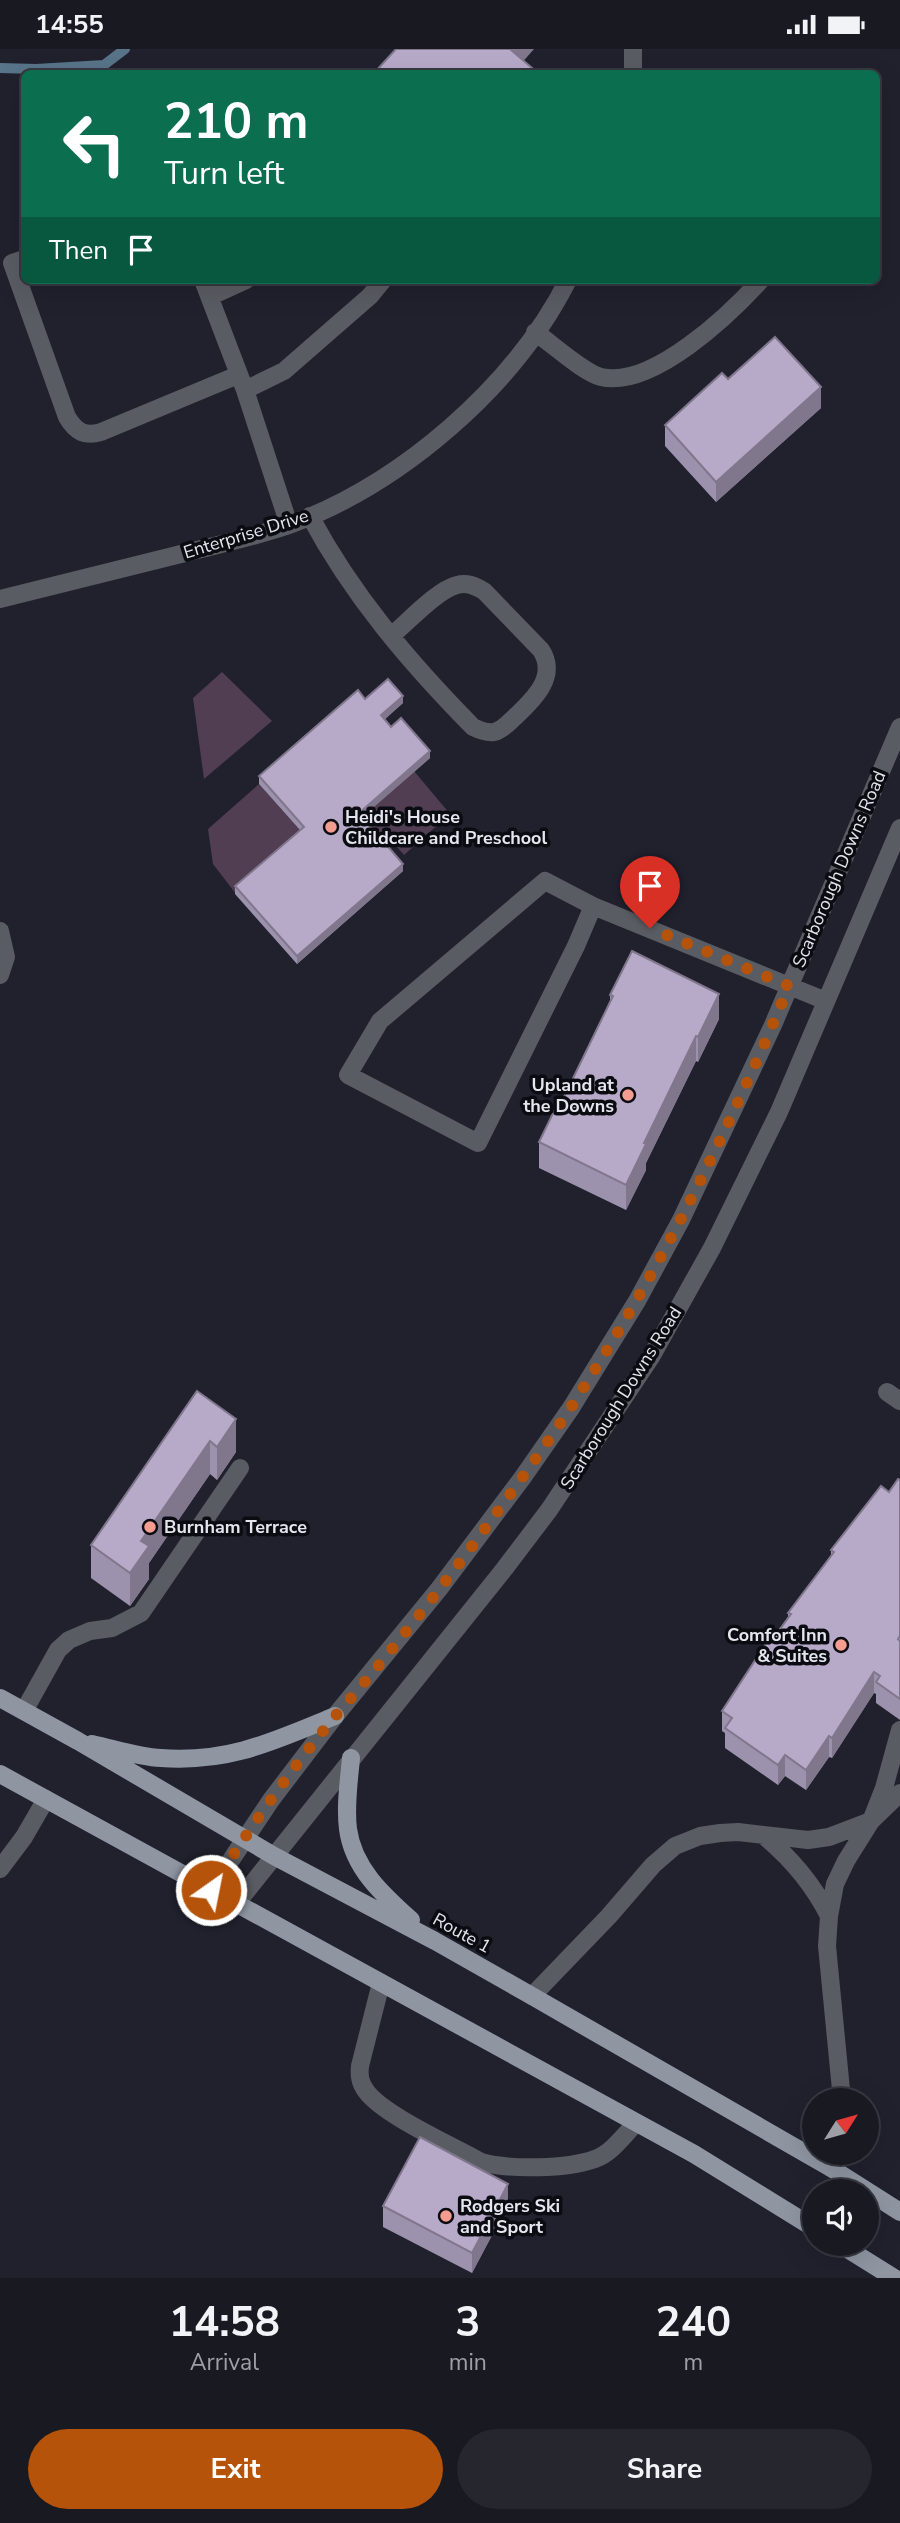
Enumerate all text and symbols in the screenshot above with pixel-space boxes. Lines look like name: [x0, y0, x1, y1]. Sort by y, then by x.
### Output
text: 14:55: [35, 7, 104, 42]
text: 210 m: [164, 88, 308, 155]
icon: left: [49, 98, 140, 189]
text: Turn left: [164, 152, 284, 195]
icon: arrive: [122, 231, 160, 269]
text: Then: [49, 233, 108, 268]
street label: Enterprise Drive: [181, 504, 311, 564]
street label: Scarborough Downs Road: [787, 767, 891, 971]
place label: Heidi's House Childcare and Preschool: [345, 805, 547, 850]
marker: Heidi's House Childcare and Preschool: [323, 819, 339, 835]
pin: [620, 856, 680, 928]
icon: arrive: [631, 867, 669, 905]
place label: Upland at the Downs: [523, 1073, 614, 1118]
marker: Upland at the Downs: [620, 1087, 636, 1103]
street label: Scarborough Downs Road: [555, 1302, 687, 1494]
place label: Burnham Terrace: [164, 1515, 307, 1539]
marker: Burnham Terrace: [142, 1519, 158, 1535]
place label: Comfort Inn & Suites: [727, 1623, 827, 1668]
marker: Comfort Inn & Suites: [833, 1637, 849, 1653]
position arrow: [174, 1853, 248, 1927]
street label: Route 1: [429, 1907, 495, 1959]
north arrow: [802, 2088, 878, 2165]
map controls: [802, 2088, 879, 2256]
button: sound: [802, 2179, 879, 2256]
place label: Rodgers Ski and Sport: [460, 2194, 560, 2239]
marker: Rodgers Ski and Sport: [438, 2208, 454, 2224]
text: 14:58: [169, 2294, 280, 2351]
text: 3: [455, 2294, 480, 2351]
text: 240: [656, 2294, 731, 2351]
text: Arrival: [190, 2347, 259, 2378]
text: min: [449, 2347, 487, 2378]
text: m: [684, 2347, 703, 2378]
button: Exit: [28, 2429, 443, 2509]
button: Share: [457, 2429, 872, 2509]

